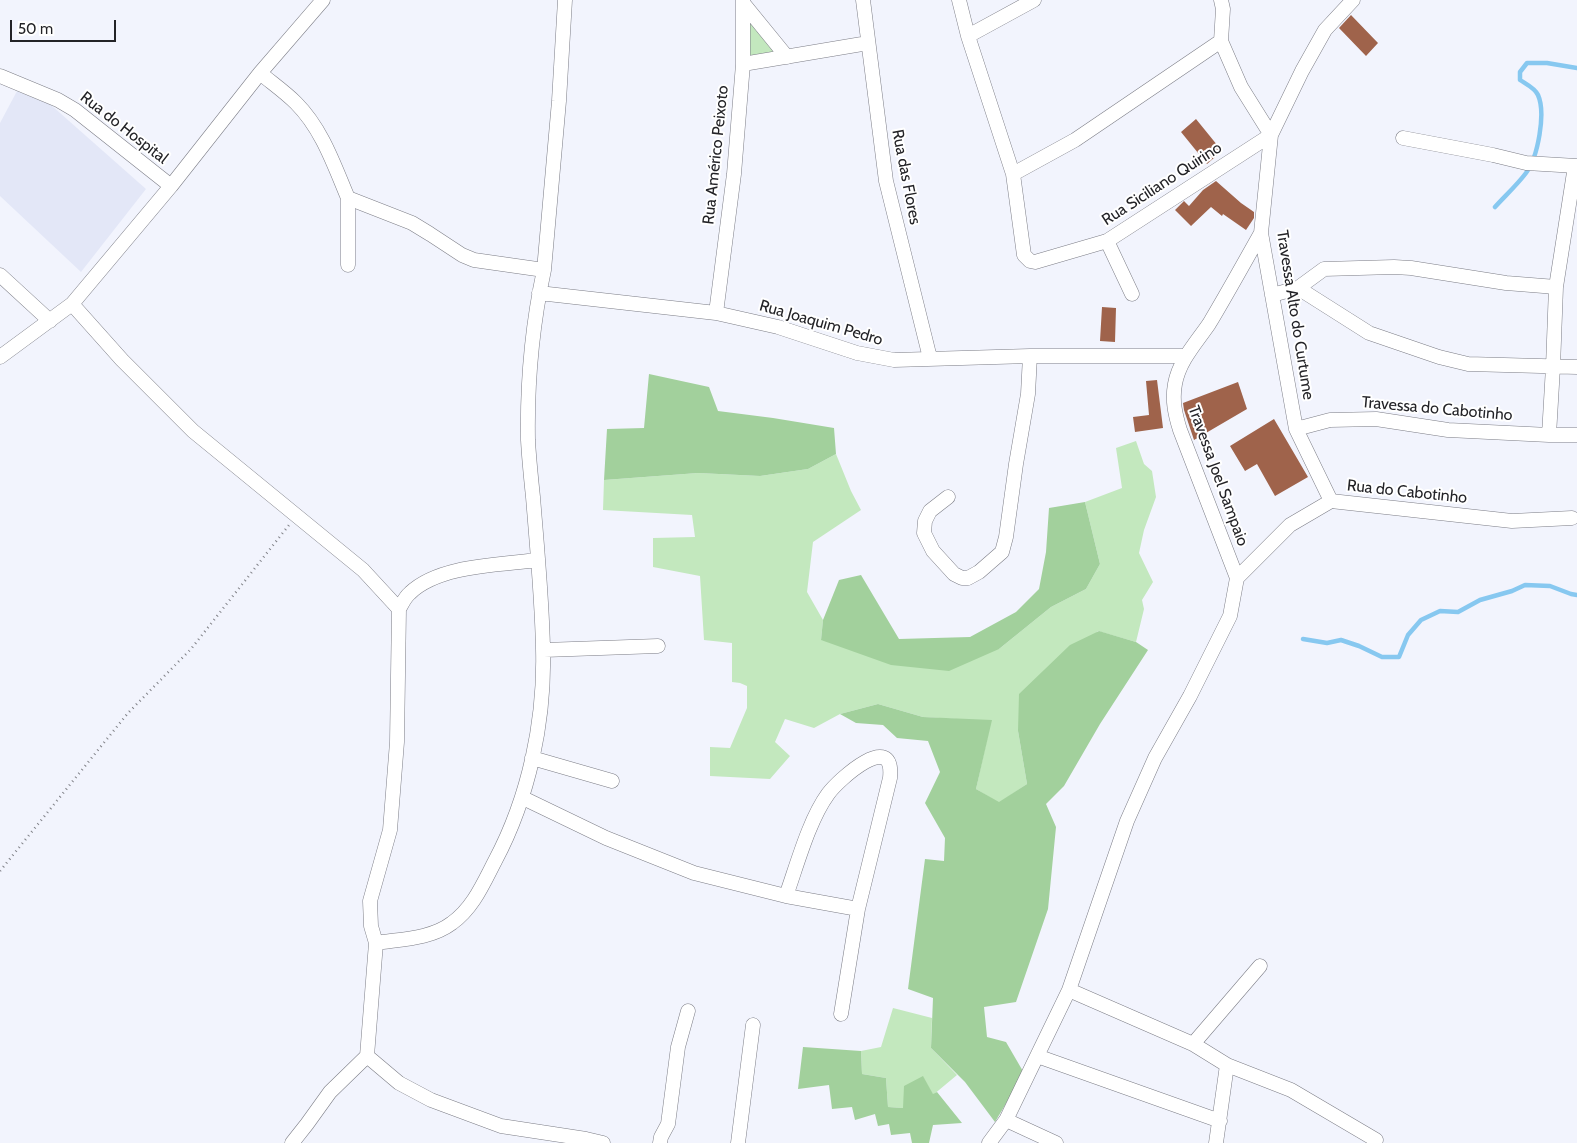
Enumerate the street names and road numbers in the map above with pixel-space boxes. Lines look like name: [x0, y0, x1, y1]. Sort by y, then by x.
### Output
street label: Rua Américo Peixoto: [699, 84, 733, 226]
street label: Rua do Hospital: [76, 88, 172, 168]
street label: Rua das Flores: [887, 128, 925, 226]
street label: Rua Siciliano Quirino: [1099, 138, 1225, 230]
street label: Travessa Alto do Curtume: [1272, 229, 1318, 401]
street label: Rua Joaquim Pedro: [757, 296, 885, 350]
street label: Travessa do Cabotinho: [1361, 393, 1513, 425]
street label: Travessa Joel Sampaio: [1184, 403, 1252, 549]
street label: Rua do Cabotinho: [1346, 476, 1468, 508]

